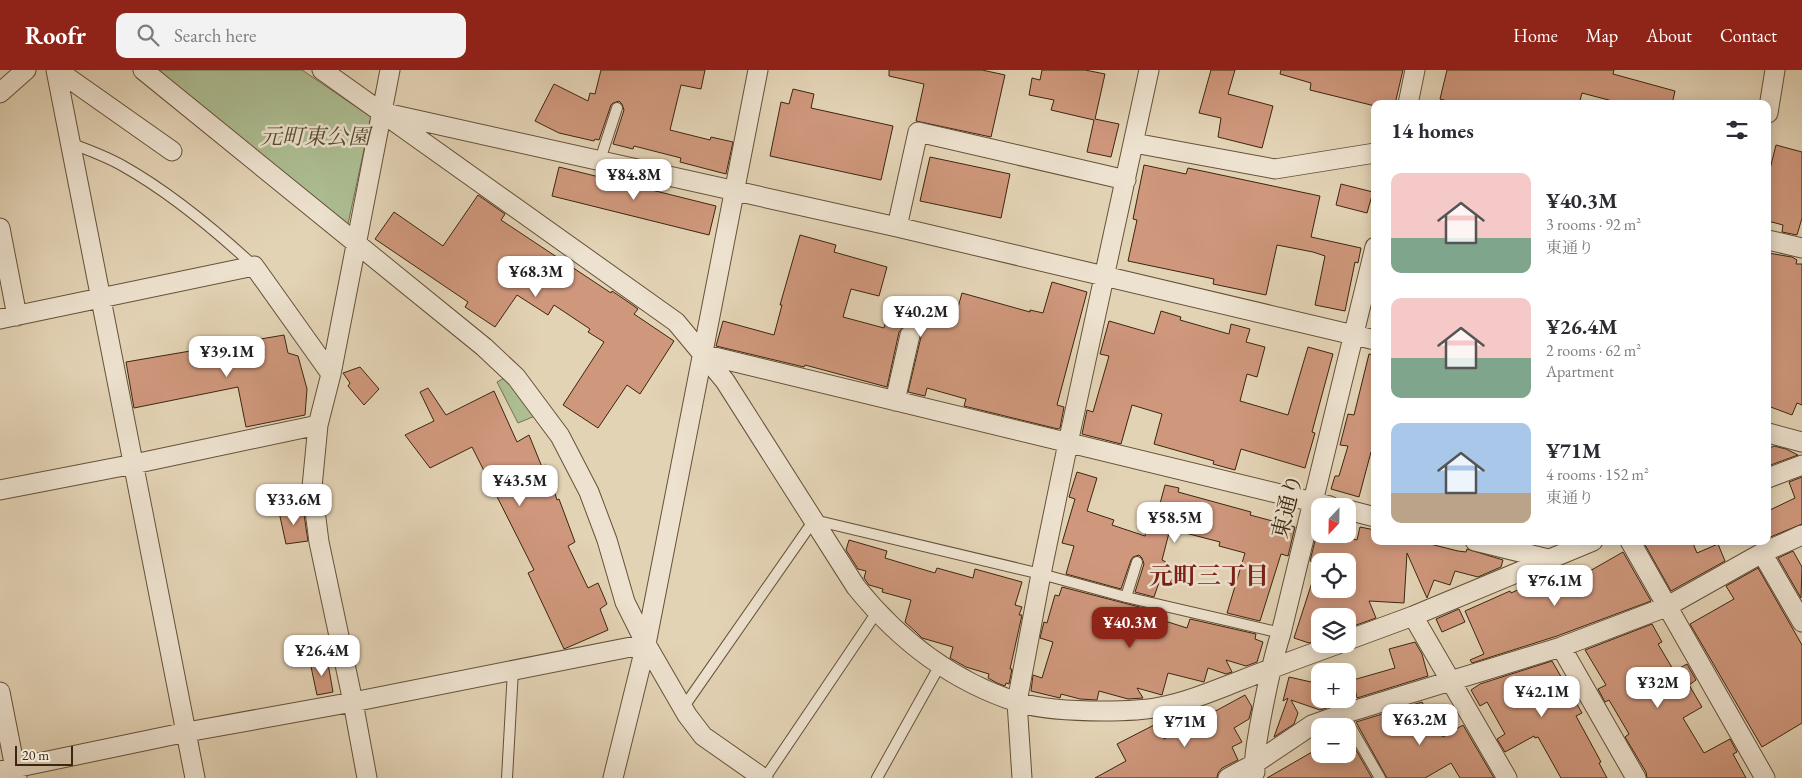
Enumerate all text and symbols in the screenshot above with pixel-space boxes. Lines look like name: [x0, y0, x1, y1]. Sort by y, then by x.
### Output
search box: [116, 13, 466, 58]
text: Roofr: [25, 20, 86, 51]
icon: search: [134, 21, 162, 49]
text: Search here: [174, 23, 256, 48]
text: Home: [1513, 24, 1558, 47]
text: Map: [1586, 24, 1618, 47]
text: About: [1646, 24, 1692, 47]
text: Contact: [1720, 24, 1777, 47]
icon: filters: [1723, 116, 1751, 144]
text: 14 homes: [1391, 117, 1474, 144]
park label: 元町東公園: [260, 122, 373, 151]
pin: ¥84.8M: [593, 158, 675, 201]
text: ¥84.8M: [607, 164, 661, 185]
text: ¥40.3M: [1546, 187, 1617, 214]
icon: home: [1431, 193, 1491, 253]
text: 3 rooms · 92 m²: [1546, 214, 1641, 235]
text: 東通り: [1546, 237, 1594, 258]
pin: ¥68.3M: [495, 256, 577, 298]
text: ¥68.3M: [509, 261, 563, 282]
pin: ¥40.2M: [880, 296, 962, 338]
text: ¥40.2M: [894, 301, 948, 322]
text: ¥26.4M: [1546, 313, 1617, 340]
icon: home: [1431, 318, 1491, 378]
pin: ¥39.1M: [186, 336, 268, 378]
text: 2 rooms · 62 m²: [1546, 340, 1641, 361]
text: ¥39.1M: [200, 341, 254, 362]
text: Apartment: [1546, 361, 1614, 382]
text: ¥71M: [1546, 437, 1601, 464]
icon: home: [1431, 443, 1491, 503]
pin: ¥43.5M: [479, 464, 561, 507]
text: 4 rooms · 152 m²: [1546, 464, 1649, 485]
text: ¥43.5M: [493, 470, 547, 491]
street label: 東通り: [1265, 470, 1309, 542]
pin: ¥33.6M: [253, 484, 335, 526]
text: 東通り: [1546, 487, 1594, 508]
text: ¥33.6M: [267, 489, 321, 510]
north arrow: [1311, 498, 1356, 542]
map controls: [1311, 498, 1356, 763]
pin: ¥58.5M: [1134, 502, 1216, 544]
text: ¥58.5M: [1148, 507, 1202, 528]
button: locate: [1311, 553, 1356, 598]
district label: 元町三丁目: [1149, 560, 1269, 591]
pin: ¥76.1M: [1514, 564, 1596, 607]
text: ¥76.1M: [1528, 570, 1582, 591]
pin: ¥40.3M: [1089, 606, 1171, 649]
button: layers: [1311, 608, 1356, 653]
text: ¥40.3M: [1103, 612, 1157, 633]
pin: ¥26.4M: [281, 634, 363, 677]
text: ¥26.4M: [295, 640, 349, 661]
button: +: [1311, 663, 1356, 708]
pin: ¥32M: [1628, 666, 1688, 709]
text: ¥32M: [1637, 672, 1679, 693]
pin: ¥42.1M: [1501, 676, 1583, 718]
text: ¥42.1M: [1515, 681, 1569, 702]
pin: ¥63.2M: [1379, 704, 1461, 746]
pin: ¥71M: [1155, 706, 1215, 748]
text: ¥63.2M: [1393, 709, 1447, 730]
text: ¥71M: [1164, 711, 1206, 732]
button: −: [1311, 718, 1356, 763]
scale bar: [15, 743, 72, 766]
text: 20 m: [22, 746, 49, 764]

